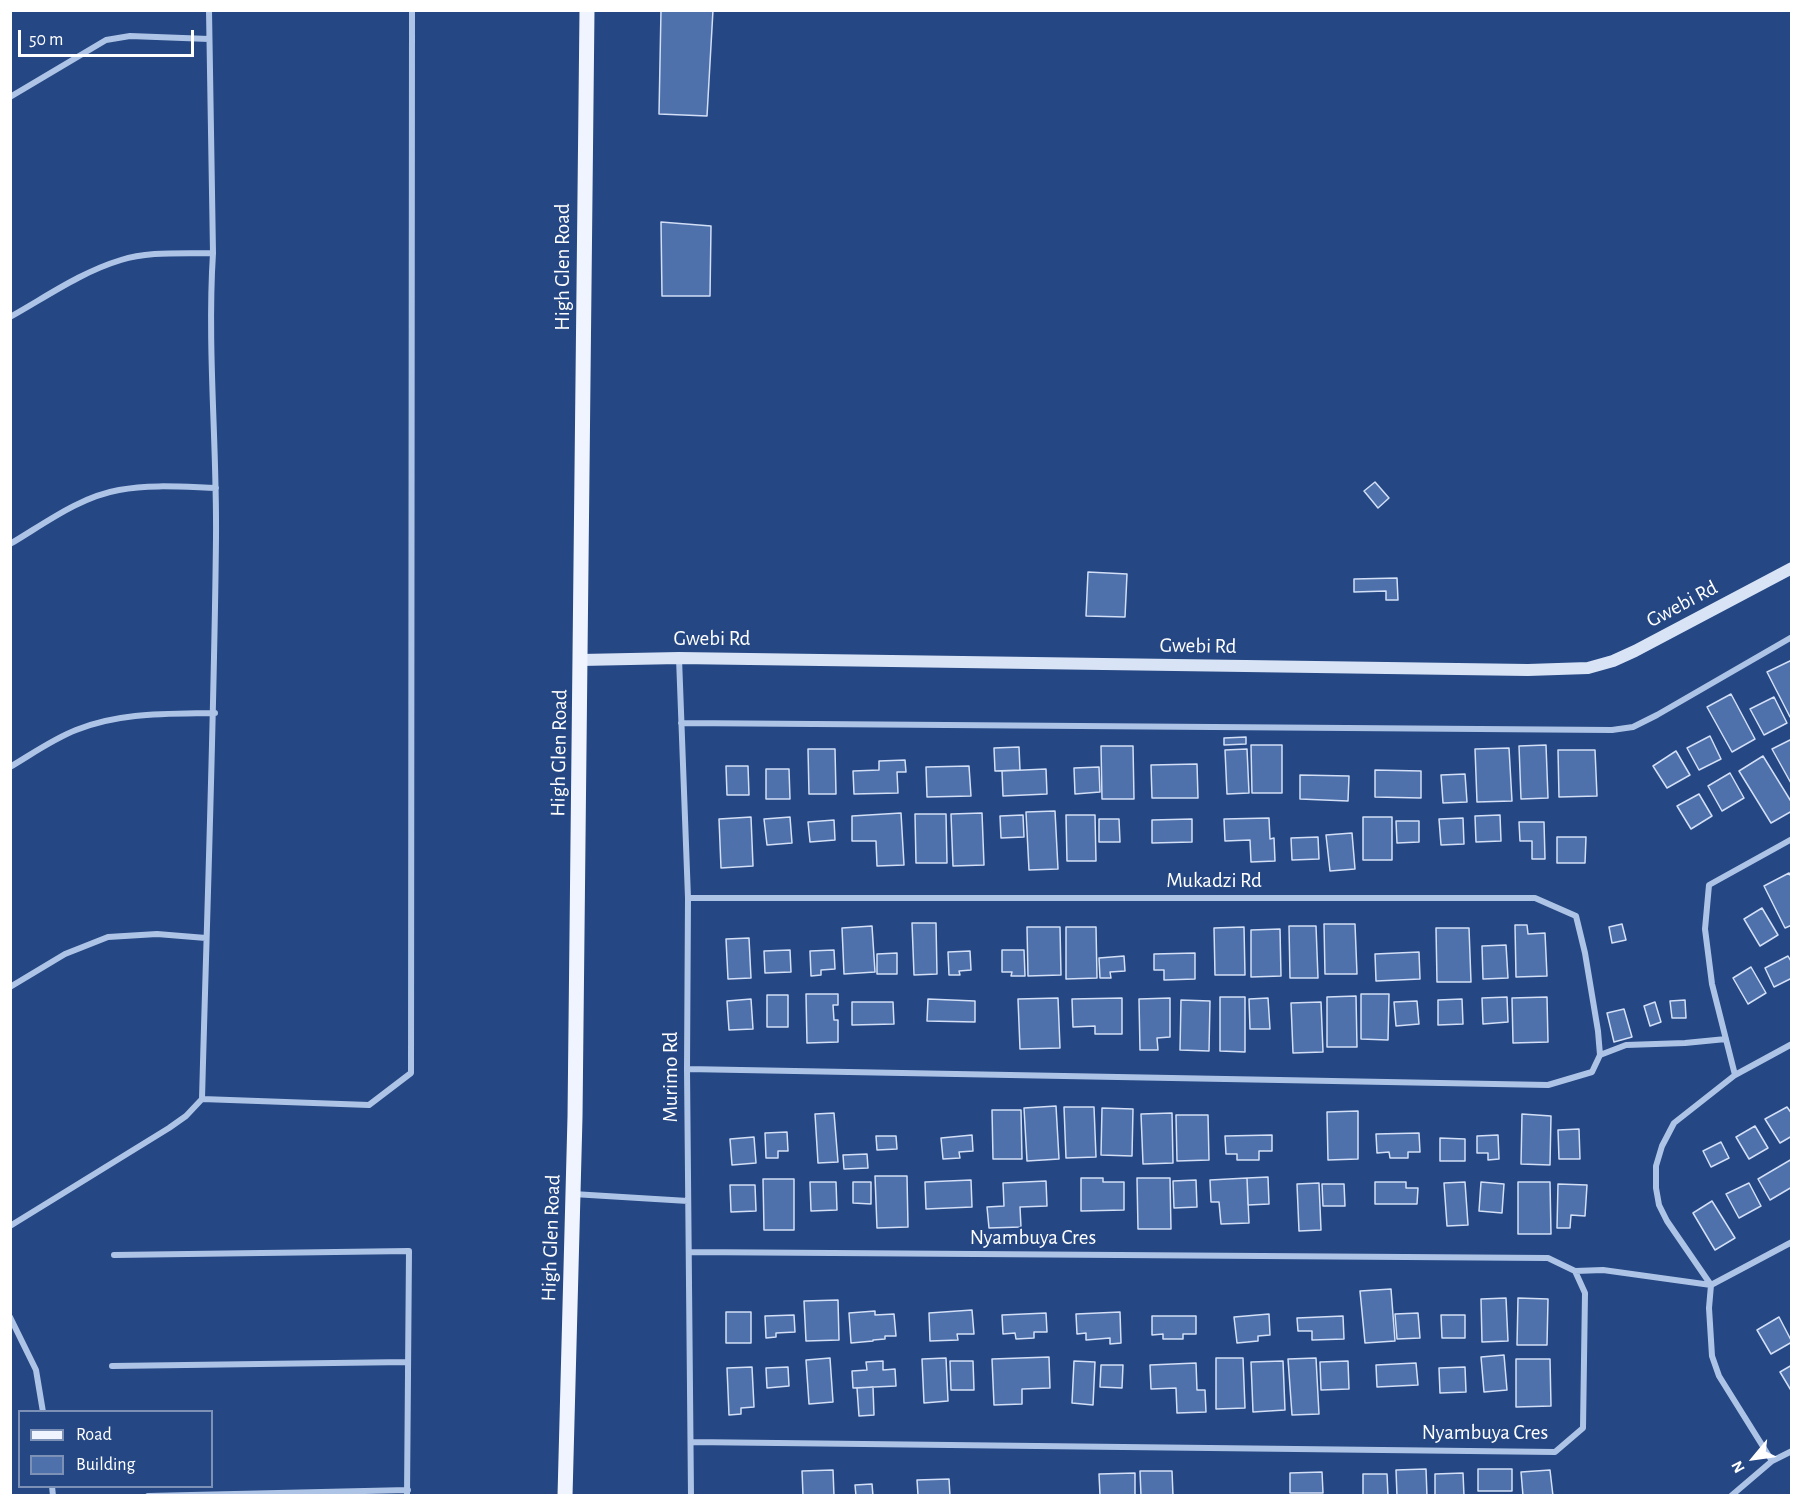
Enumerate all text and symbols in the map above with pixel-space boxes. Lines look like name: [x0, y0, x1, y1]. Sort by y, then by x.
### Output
scale bar: [21, 18, 196, 56]
text: 50 m: [29, 31, 63, 49]
street label: High Glen Road: [550, 203, 576, 331]
street label: Gwebi Rd: [1642, 575, 1722, 633]
street label: Gwebi Rd: [674, 626, 750, 652]
street label: Gwebi Rd: [1159, 633, 1237, 659]
street label: High Glen Road: [545, 689, 573, 817]
street label: Mukadzi Rd: [1166, 868, 1262, 894]
street label: Murimo Rd: [658, 1032, 684, 1122]
street label: High Glen Road: [536, 1174, 566, 1302]
street label: Nyambuya Cres: [970, 1225, 1096, 1251]
legend: [18, 1410, 213, 1488]
street label: Nyambuya Cres: [1422, 1420, 1548, 1446]
text: Road: [76, 1426, 112, 1444]
north arrow: [1724, 1428, 1784, 1488]
text: Building: [76, 1456, 135, 1474]
text: N: [1729, 1458, 1748, 1475]

